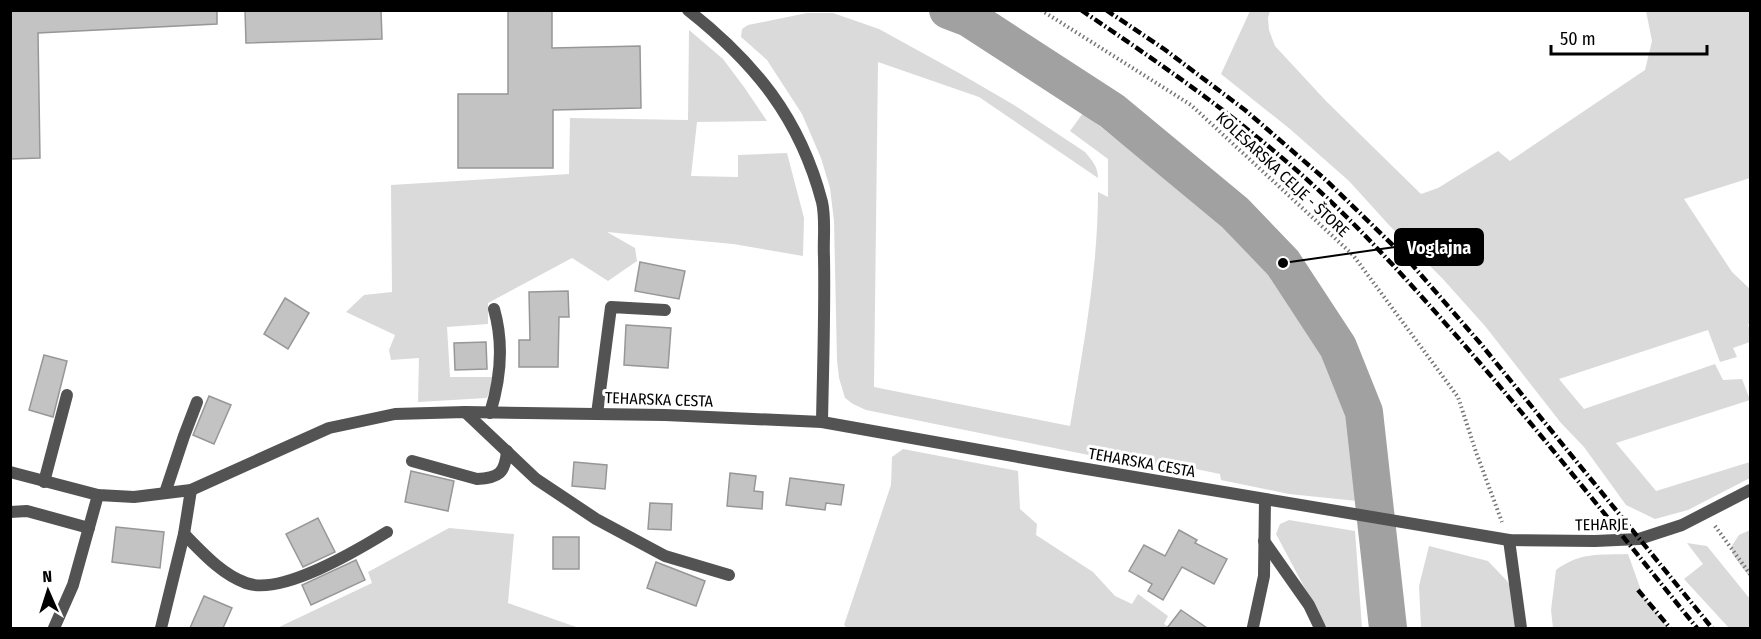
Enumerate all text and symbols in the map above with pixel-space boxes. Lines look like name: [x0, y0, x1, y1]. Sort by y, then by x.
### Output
scale bar: [1551, 18, 1707, 56]
text: 50 m: [1560, 28, 1596, 50]
street label: KOLESARSKA CELJE - ŠTORE: [1212, 107, 1354, 241]
callout: Voglajna: [1395, 229, 1483, 265]
text: Voglajna: [1406, 237, 1471, 259]
street label: TEHARSKA CESTA: [605, 388, 714, 411]
street label: TEHARSKA CESTA: [1087, 444, 1197, 481]
street label: TEHARJE: [1575, 515, 1629, 534]
north arrow: [18, 561, 78, 621]
text: N: [42, 567, 53, 586]

